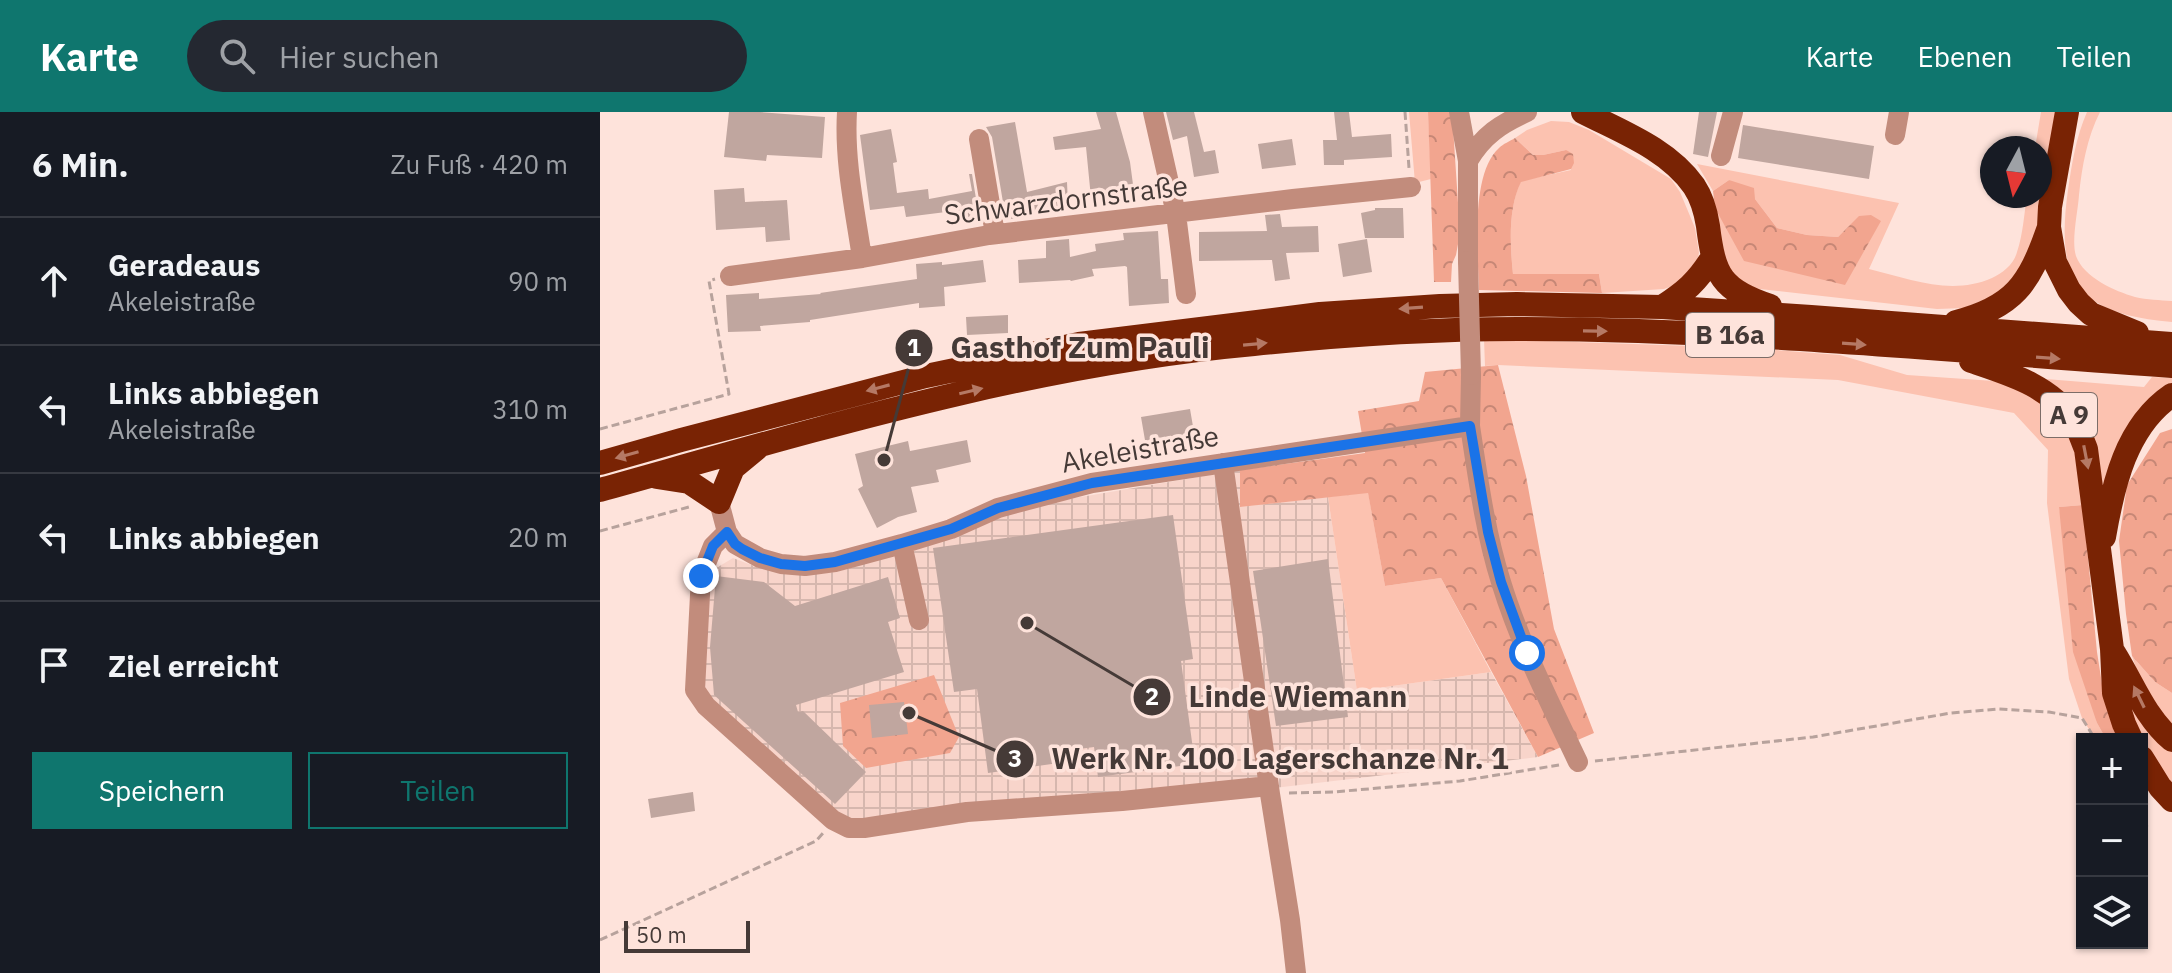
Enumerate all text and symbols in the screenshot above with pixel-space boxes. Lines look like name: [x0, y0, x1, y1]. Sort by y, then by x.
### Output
search box: [187, 20, 747, 92]
text: Karte: [40, 32, 139, 81]
icon: search: [215, 34, 259, 78]
text: Hier suchen: [279, 37, 440, 76]
text: Karte: [1806, 38, 1873, 75]
text: Ebenen: [1917, 38, 2013, 75]
text: Teilen: [2057, 38, 2132, 75]
north arrow: [1980, 136, 2052, 208]
text: 6 Min.: [32, 142, 129, 186]
text: Zu Fuß · 420 m: [390, 147, 568, 181]
street label: Schwarzdornstraße: [942, 166, 1190, 233]
text: Geradeaus: [108, 245, 260, 284]
icon: ahead: [32, 259, 76, 303]
text: 90 m: [508, 264, 568, 298]
text: Akeleistraße: [108, 284, 256, 318]
one-way arrow: [1398, 301, 1423, 314]
road number: B 16a: [1686, 313, 1774, 357]
callout: Gasthof Zum Pauli: [894, 321, 1225, 375]
one-way arrow: [1583, 324, 1608, 337]
text: Gasthof Zum Pauli: [950, 327, 1210, 366]
text: 1: [907, 331, 921, 363]
one-way arrow: [1243, 337, 1268, 350]
one-way arrow: [1842, 338, 1867, 351]
one-way arrow: [2036, 352, 2061, 365]
text: Links abbiegen: [108, 373, 320, 412]
one-way arrow: [865, 383, 890, 395]
one-way arrow: [959, 384, 984, 396]
icon: left: [32, 387, 76, 431]
text: 310 m: [492, 392, 568, 426]
road number: A 9: [2041, 393, 2097, 437]
text: Akeleistraße: [108, 412, 256, 446]
street label: Akeleistraße: [1058, 416, 1222, 481]
one-way arrow: [2080, 445, 2093, 470]
one-way arrow: [614, 449, 638, 462]
icon: left: [32, 515, 76, 559]
text: Links abbiegen: [108, 518, 320, 557]
text: 20 m: [508, 520, 568, 554]
route end: [683, 558, 719, 594]
route start: [1509, 635, 1545, 671]
icon: arrive: [32, 643, 76, 687]
text: Ziel erreicht: [108, 646, 279, 685]
callout: Linde Wiemann: [1132, 670, 1423, 724]
text: Linde Wiemann: [1189, 676, 1407, 715]
text: 2: [1145, 680, 1159, 712]
one-way arrow: [2132, 685, 2146, 708]
callout: Werk Nr. 100 Lagerschanze Nr. 1: [995, 732, 1524, 786]
map controls: [2076, 733, 2148, 949]
button: +: [2076, 733, 2148, 805]
text: Werk Nr. 100 Lagerschanze Nr. 1: [1051, 738, 1509, 777]
text: 3: [1008, 742, 1022, 774]
button: Speichern: [32, 752, 292, 829]
button: Teilen: [308, 752, 568, 829]
button: −: [2076, 805, 2148, 877]
button: layers: [2076, 877, 2148, 949]
scale bar: [624, 917, 750, 953]
text: 50 m: [636, 920, 687, 949]

